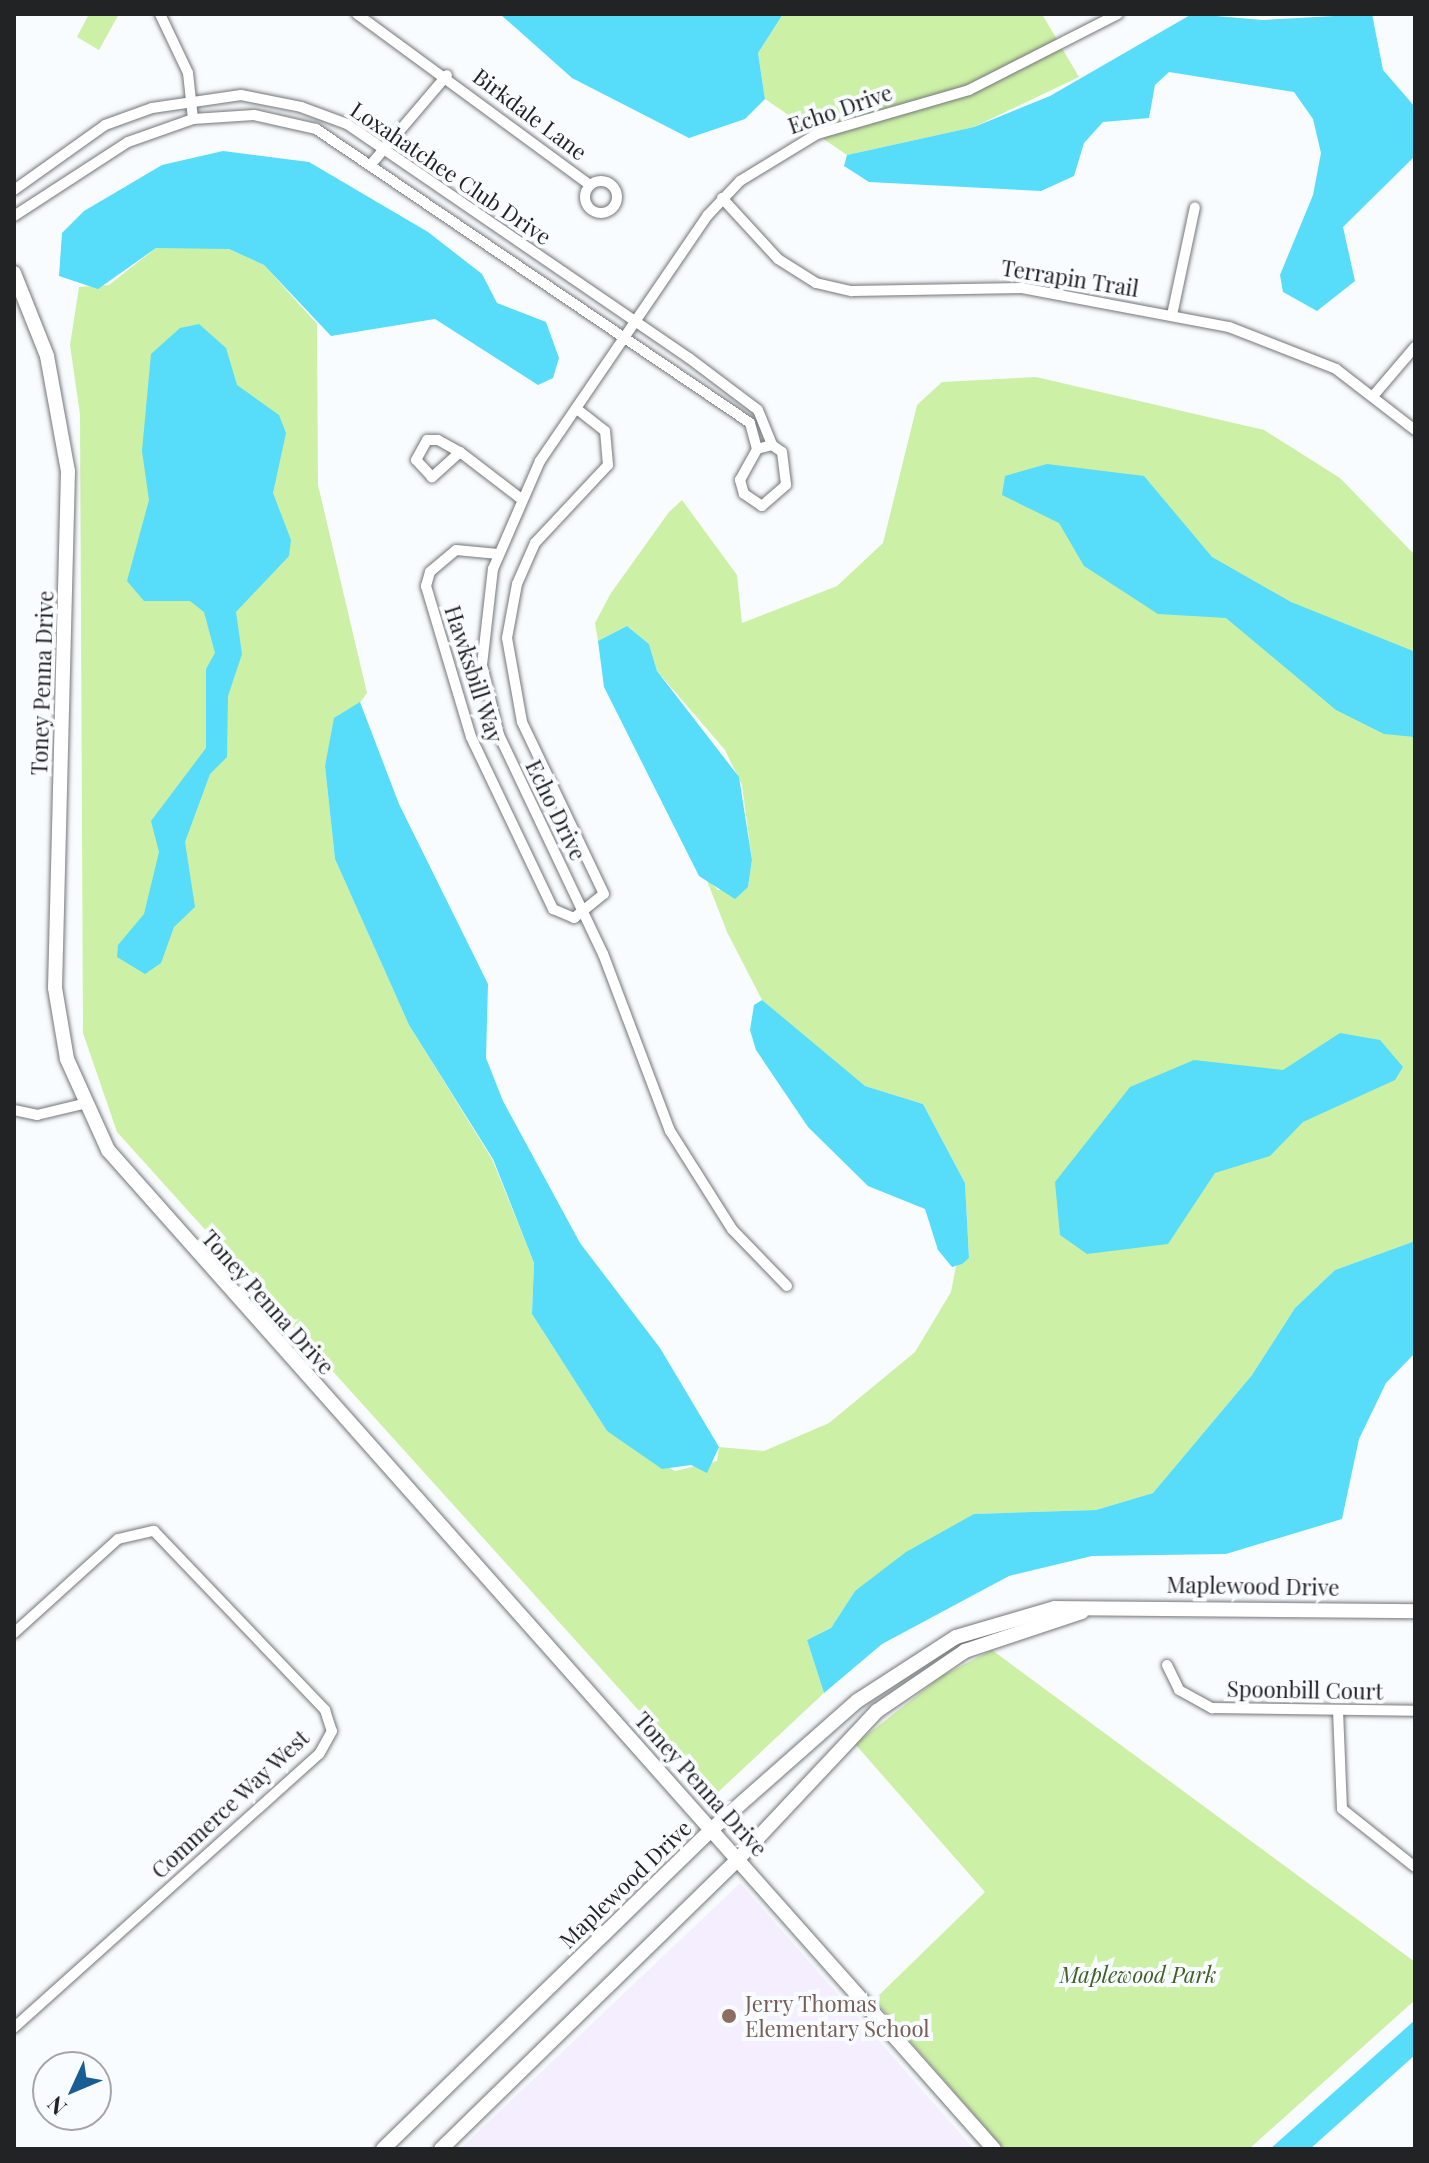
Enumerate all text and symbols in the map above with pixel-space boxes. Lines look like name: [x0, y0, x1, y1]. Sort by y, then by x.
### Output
street label: Birkdale Lane: [468, 63, 592, 165]
street label: Echo Drive: [784, 79, 896, 139]
street label: Loxahatchee Club Drive: [346, 96, 556, 250]
street label: Terrapin Trail: [999, 254, 1141, 302]
street label: Toney Penna Drive: [26, 590, 58, 776]
street label: Hawksbill Way: [439, 602, 509, 746]
street label: Echo Drive: [520, 756, 592, 864]
street label: Toney Penna Drive: [196, 1224, 340, 1380]
street label: Maplewood Drive: [1166, 1571, 1340, 1601]
street label: Spoonbill Court: [1227, 1675, 1383, 1705]
street label: Toney Penna Drive: [629, 1706, 773, 1862]
street label: Commerce Way West: [145, 1724, 315, 1884]
street label: Maplewood Drive: [554, 1814, 696, 1954]
park label: Maplewood Park: [1060, 1962, 1216, 1988]
place label: Jerry Thomas Elementary School: [745, 1990, 930, 2042]
marker: Jerry Thomas Elementary School: [720, 2007, 738, 2025]
north arrow: [32, 2051, 112, 2131]
text: N: [40, 2090, 72, 2122]

